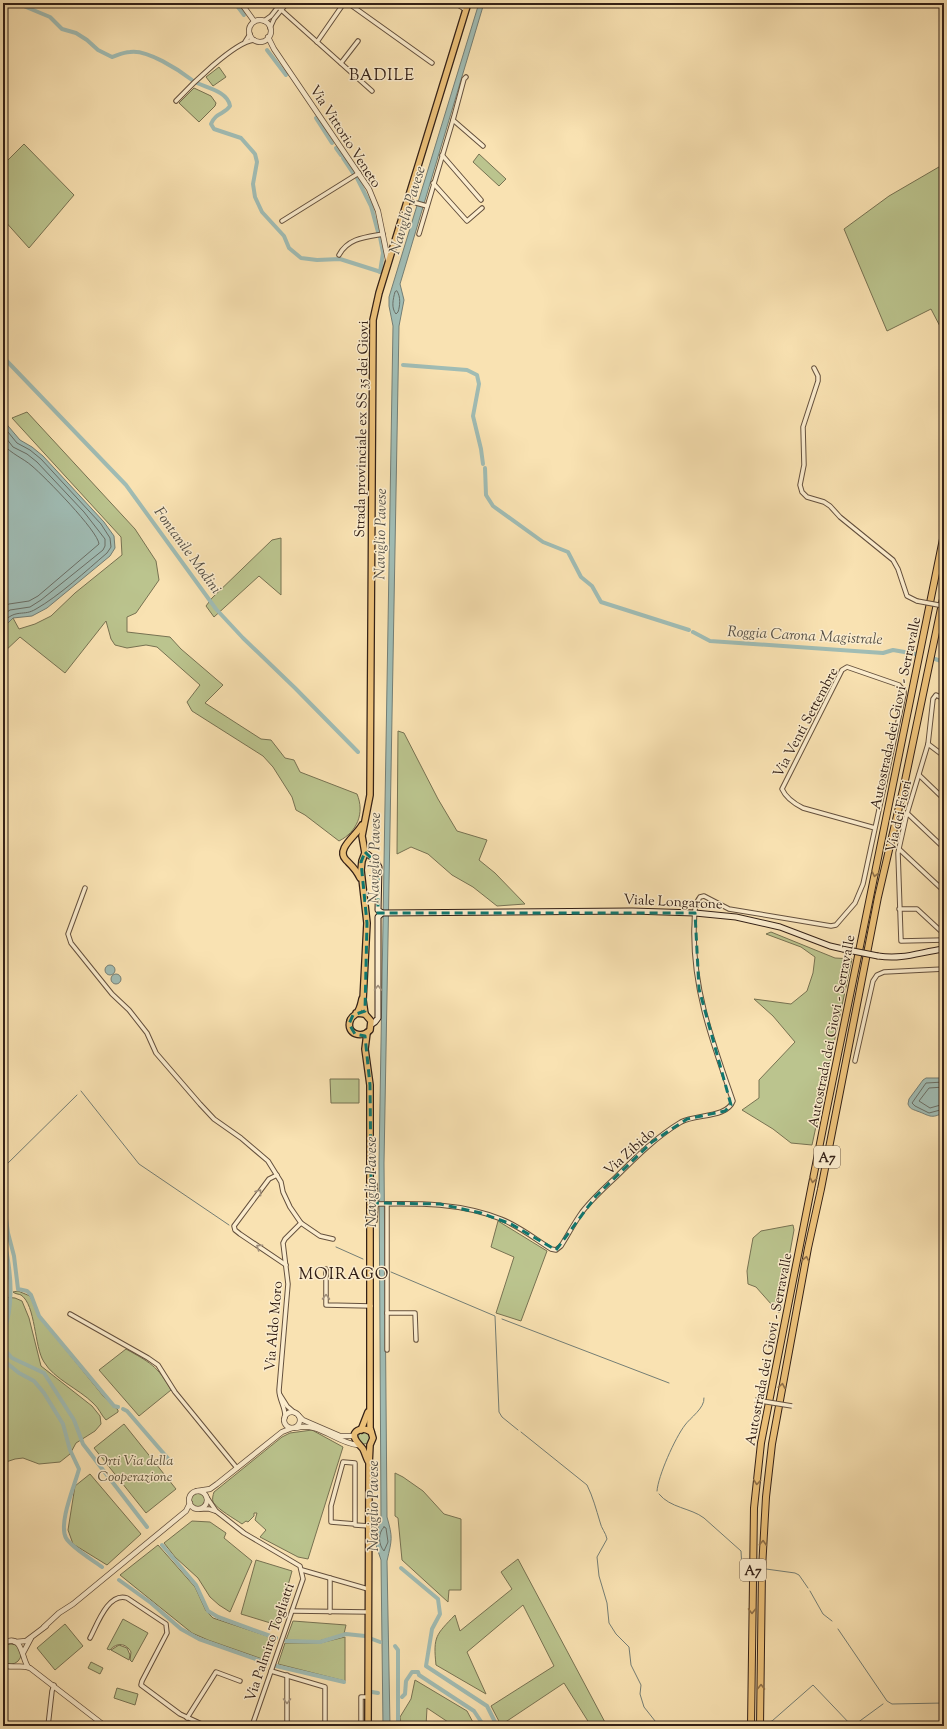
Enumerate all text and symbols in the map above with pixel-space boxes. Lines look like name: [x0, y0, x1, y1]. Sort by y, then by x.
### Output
district label: BADILE: [349, 65, 415, 88]
street label: Via Vittorio Veneto: [304, 82, 385, 193]
water label: Naviglio Pavese: [385, 164, 432, 257]
street label: Strada provinciale ex SS 35 dei Giovi: [351, 320, 375, 538]
water label: Naviglio Pavese: [370, 488, 393, 580]
water label: Fontanile Modini: [148, 503, 226, 599]
street label: Autostrada dei Giovi - Serravalle: [867, 615, 927, 811]
water label: Roggia Carona Magistrale: [727, 622, 883, 651]
street label: Via Venti Settembre: [769, 664, 844, 781]
street label: Via dei Fiori: [882, 778, 918, 854]
water label: Naviglio Pavese: [364, 812, 387, 904]
one-way arrow: [871, 871, 879, 877]
street label: Viale Longarone: [623, 890, 723, 916]
street label: Autostrada dei Giovi - Serravalle: [804, 933, 861, 1130]
one-way arrow: [374, 985, 382, 991]
street label: Via Zibido: [600, 1124, 661, 1181]
water label: Naviglio Pavese: [362, 1136, 383, 1228]
road number: A7: [814, 1146, 840, 1168]
one-way arrow: [809, 1177, 817, 1183]
one-way arrow: [254, 1190, 261, 1197]
one-way arrow: [257, 1245, 264, 1252]
street label: Autostrada dei Giovi - Serravalle: [741, 1251, 798, 1448]
one-way arrow: [801, 1255, 810, 1262]
district label: MOIRAGO: [299, 1264, 389, 1287]
street label: Via Aldo Moro: [261, 1280, 289, 1372]
one-way arrow: [321, 1294, 330, 1300]
one-way arrow: [777, 1383, 785, 1389]
park label: Orti Via della Cooperazione: [97, 1452, 174, 1488]
water label: Naviglio Pavese: [364, 1460, 385, 1552]
one-way arrow: [753, 1479, 762, 1485]
one-way arrow: [759, 1540, 768, 1546]
road number: A7: [740, 1559, 766, 1581]
street label: Via Palmiro Togliatti: [241, 1581, 301, 1705]
one-way arrow: [748, 1608, 756, 1614]
one-way arrow: [756, 1684, 765, 1690]
one-way arrow: [283, 1698, 291, 1704]

